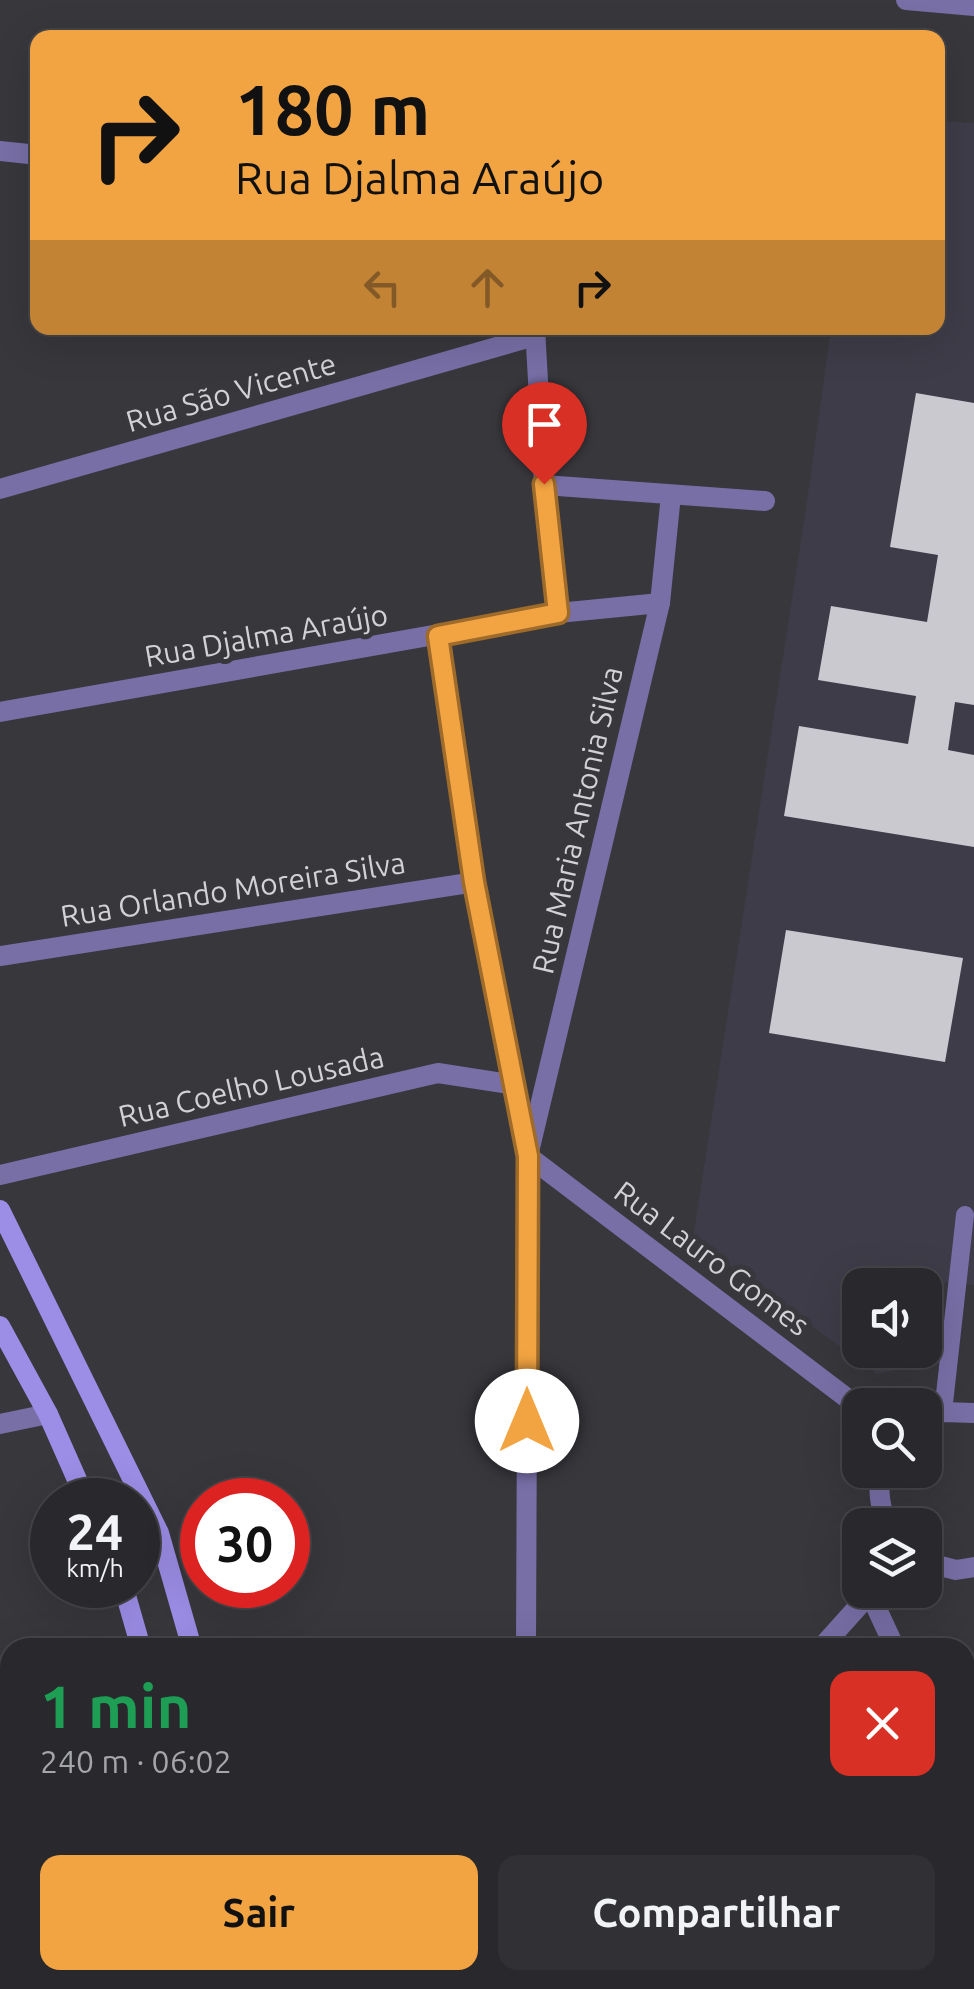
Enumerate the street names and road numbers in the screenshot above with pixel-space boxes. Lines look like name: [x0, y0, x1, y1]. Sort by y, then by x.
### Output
street label: Rua São Vicente: [122, 346, 340, 438]
street label: Rua Djalma Araújo: [142, 597, 390, 673]
street label: Rua Maria Antonia Silva: [525, 663, 629, 977]
street label: Rua Orlando Moreira Silva: [58, 845, 408, 933]
street label: Rua Coelho Lousada: [115, 1039, 387, 1133]
street label: Rua Lauro Gomes: [608, 1174, 816, 1342]

